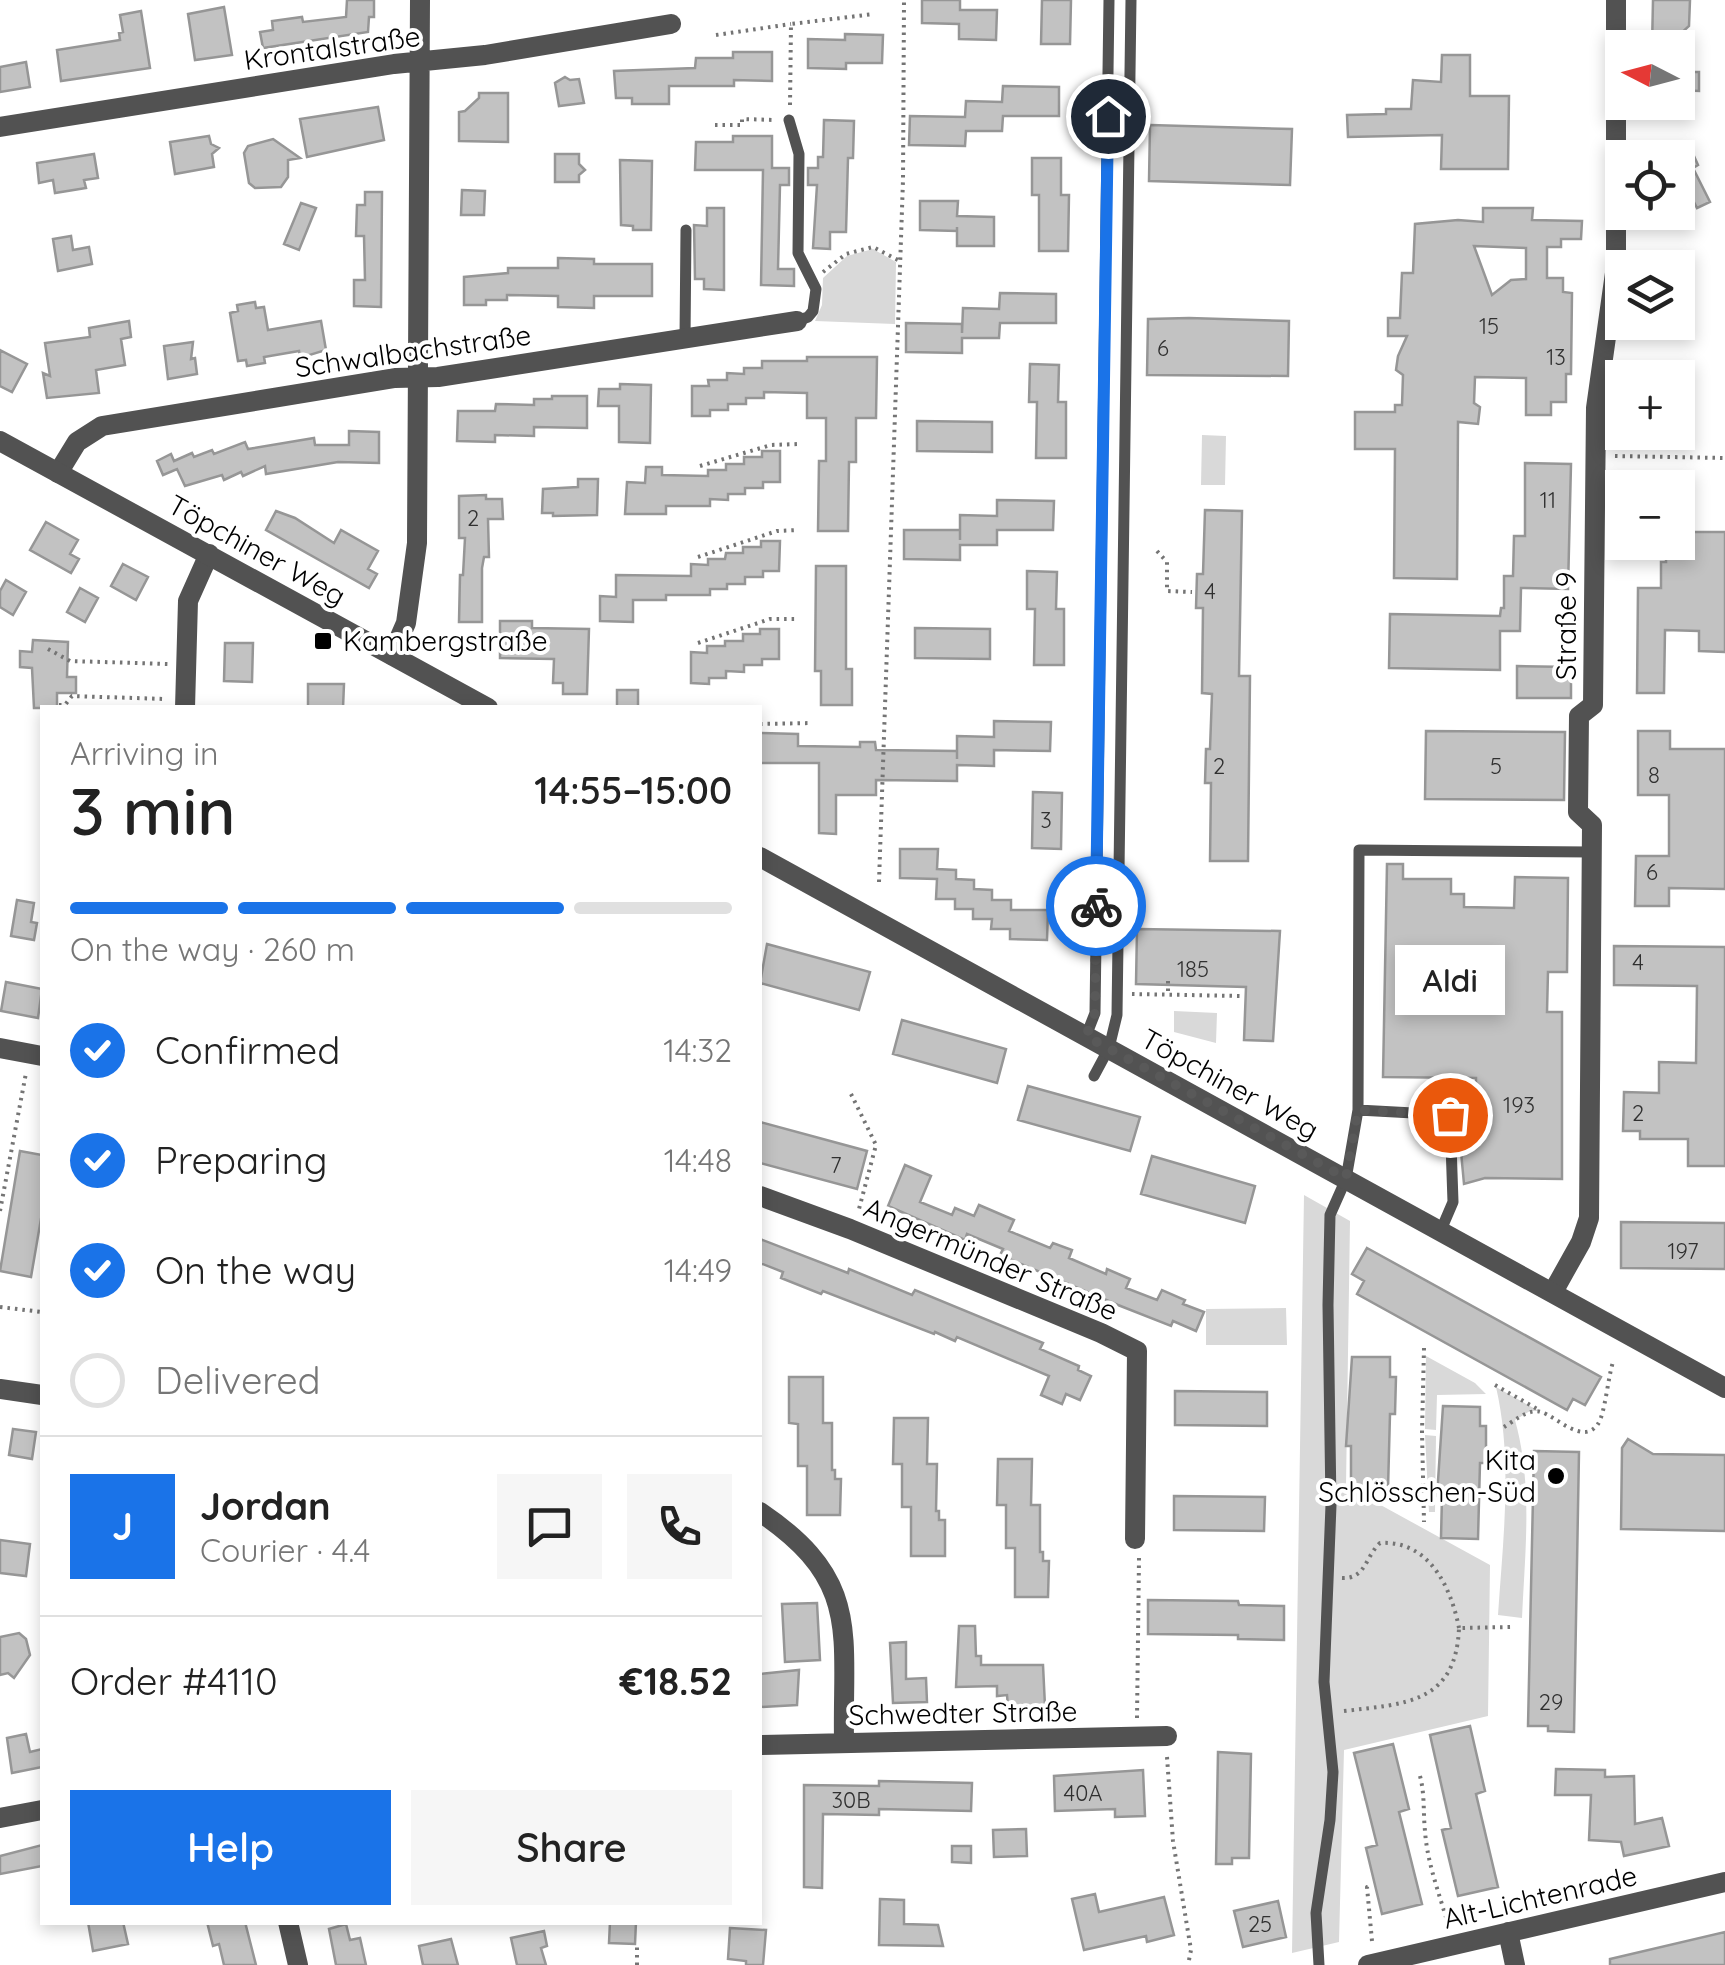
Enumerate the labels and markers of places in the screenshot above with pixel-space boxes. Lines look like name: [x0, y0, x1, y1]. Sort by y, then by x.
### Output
pin: [1066, 74, 1151, 159]
place label: Kambergstraße: [343, 623, 548, 658]
marker: Kambergstraße: [312, 630, 334, 652]
callout: Aldi: [1395, 945, 1505, 1015]
pin: [1408, 1073, 1493, 1158]
place label: Kita Schlösschen-Süd: [1318, 1442, 1536, 1509]
marker: Kita Schlösschen-Süd: [1545, 1465, 1567, 1487]

